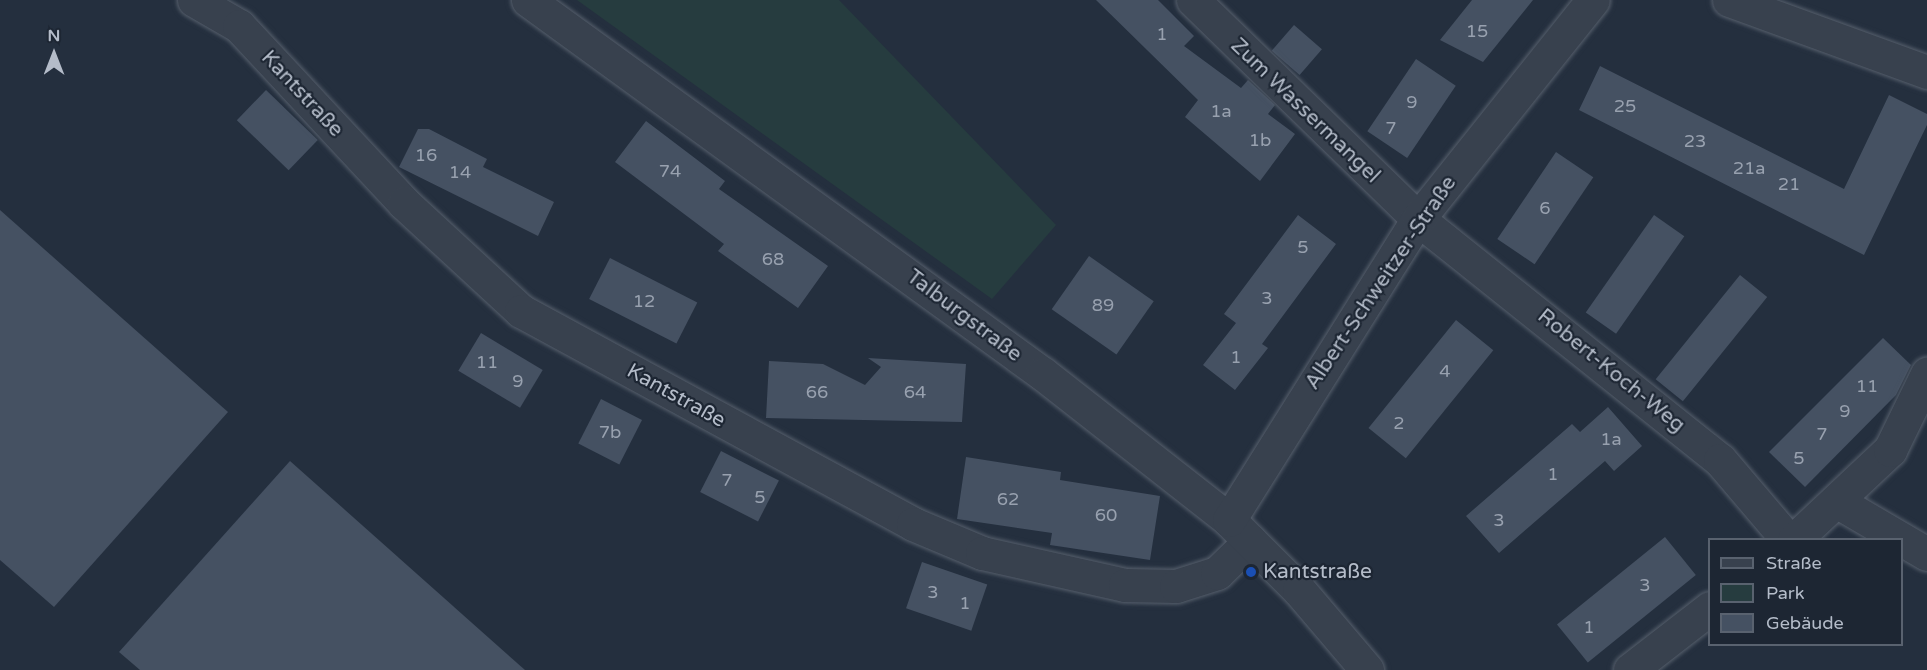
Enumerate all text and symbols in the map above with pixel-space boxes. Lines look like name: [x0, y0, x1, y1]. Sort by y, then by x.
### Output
house number: 15: [1466, 20, 1488, 42]
house number: 1: [1156, 23, 1168, 45]
north arrow: [24, 24, 84, 84]
text: N: [48, 26, 60, 46]
street label: Zum Wassermangel: [1225, 33, 1385, 189]
street label: Kantstraße: [256, 46, 348, 142]
house number: 9: [1406, 91, 1418, 113]
house number: 25: [1614, 95, 1636, 117]
house number: 1a: [1210, 100, 1232, 122]
house number: 7: [1385, 117, 1397, 139]
house number: 1b: [1249, 129, 1271, 151]
house number: 23: [1684, 130, 1706, 152]
house number: 16: [415, 144, 437, 166]
house number: 21a: [1733, 157, 1765, 179]
house number: 74: [659, 160, 681, 182]
house number: 14: [449, 161, 471, 183]
street label: Albert-Schweitzer-Straße: [1300, 171, 1462, 395]
house number: 21: [1778, 173, 1800, 195]
house number: 6: [1539, 197, 1551, 219]
house number: 5: [1297, 236, 1309, 258]
house number: 68: [762, 248, 784, 270]
street label: Talburgstraße: [901, 265, 1027, 367]
house number: 3: [1261, 287, 1273, 309]
house number: 12: [633, 290, 655, 312]
house number: 89: [1092, 294, 1114, 316]
street label: Robert-Koch-Weg: [1532, 304, 1690, 438]
house number: 1: [1230, 346, 1242, 368]
house number: 11: [476, 351, 498, 373]
street label: Kantstraße: [622, 359, 730, 433]
house number: 4: [1439, 360, 1451, 382]
house number: 9: [512, 370, 524, 392]
house number: 11: [1856, 375, 1878, 397]
house number: 66: [806, 381, 828, 403]
house number: 64: [904, 381, 926, 403]
house number: 9: [1839, 400, 1851, 422]
house number: 2: [1393, 412, 1405, 434]
house number: 7b: [599, 421, 621, 443]
house number: 7: [1816, 423, 1828, 445]
house number: 1a: [1600, 428, 1622, 450]
house number: 5: [1793, 447, 1805, 469]
house number: 1: [1547, 463, 1559, 485]
house number: 7: [721, 469, 733, 491]
house number: 5: [754, 486, 766, 508]
house number: 62: [997, 488, 1019, 510]
house number: 60: [1095, 504, 1117, 526]
house number: 3: [1493, 509, 1505, 531]
legend: [1708, 538, 1903, 646]
text: Straße: [1766, 552, 1822, 574]
place label: Kantstraße: [1263, 559, 1372, 585]
marker: Kantstraße: [1244, 565, 1258, 579]
house number: 3: [1639, 574, 1651, 596]
house number: 3: [927, 581, 939, 603]
text: Park: [1766, 582, 1804, 604]
house number: 1: [959, 592, 971, 614]
text: Gebäude: [1766, 612, 1844, 634]
house number: 1: [1583, 616, 1595, 638]

